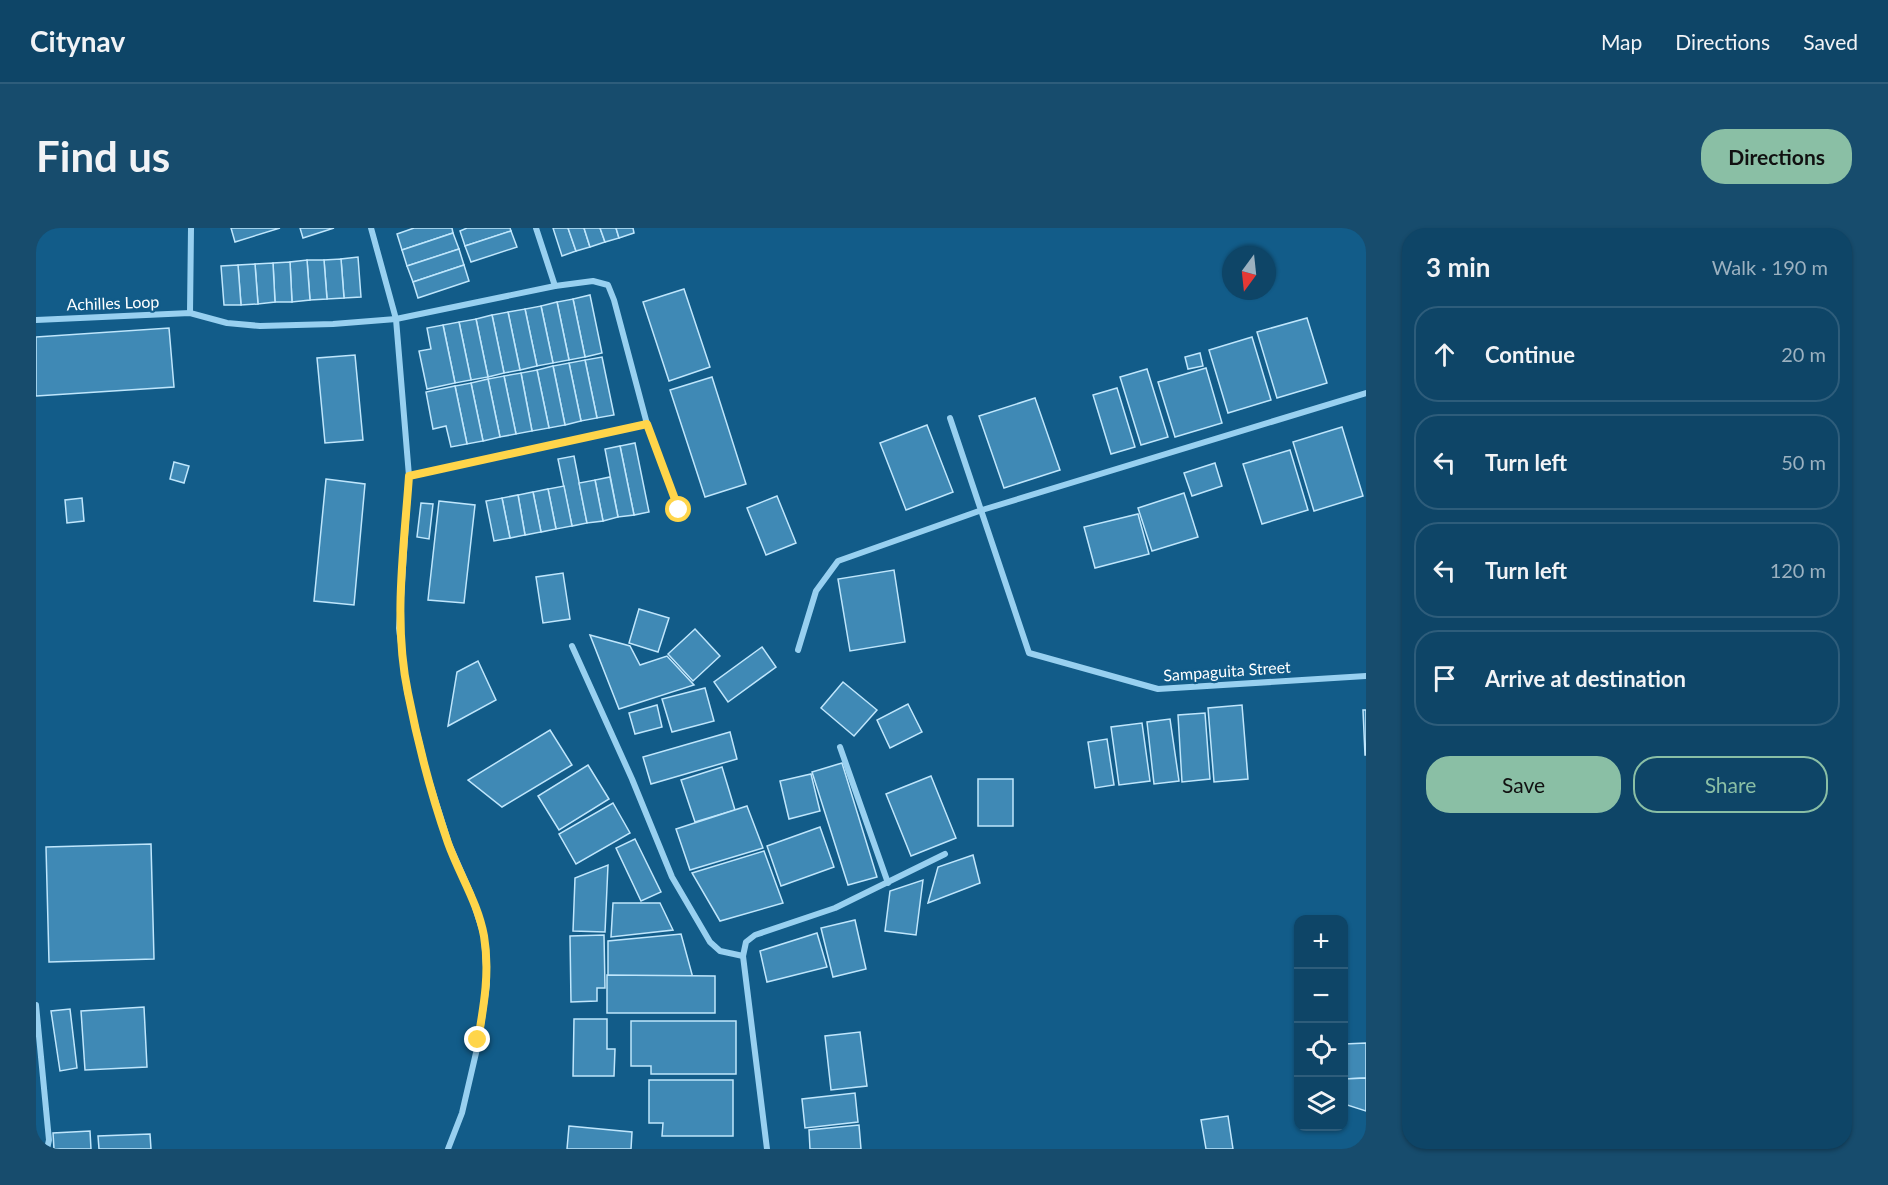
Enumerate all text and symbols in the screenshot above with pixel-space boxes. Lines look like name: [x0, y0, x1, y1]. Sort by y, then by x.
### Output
text: Citynav: [30, 24, 125, 58]
text: Map: [1601, 29, 1642, 54]
text: Directions: [1675, 29, 1770, 54]
text: Saved: [1803, 29, 1858, 54]
button: Directions: [1701, 129, 1852, 184]
text: Find us: [36, 131, 170, 181]
north arrow: [1222, 246, 1276, 300]
text: 3 min: [1426, 251, 1490, 283]
text: Walk · 190 m: [1712, 255, 1828, 279]
street label: Achilles Loop: [66, 291, 160, 314]
icon: ahead: [1428, 338, 1461, 371]
text: Continue: [1485, 341, 1575, 368]
text: 20 m: [1781, 342, 1826, 366]
icon: left: [1428, 446, 1461, 479]
text: Turn left: [1485, 449, 1567, 476]
text: 50 m: [1781, 450, 1826, 474]
route start: [665, 496, 691, 522]
icon: left: [1428, 554, 1461, 587]
text: Turn left: [1485, 557, 1567, 584]
text: 120 m: [1770, 558, 1826, 582]
street label: Sampaguita Street: [1163, 657, 1292, 684]
icon: arrive: [1428, 662, 1461, 695]
text: Arrive at destination: [1485, 665, 1686, 692]
button: Save: [1426, 756, 1621, 813]
button: Share: [1633, 756, 1828, 813]
map controls: [1294, 915, 1348, 1131]
button: +: [1294, 915, 1348, 969]
button: −: [1294, 969, 1348, 1023]
button: locate: [1294, 1023, 1348, 1077]
route end: [464, 1026, 490, 1052]
button: layers: [1294, 1077, 1348, 1131]

